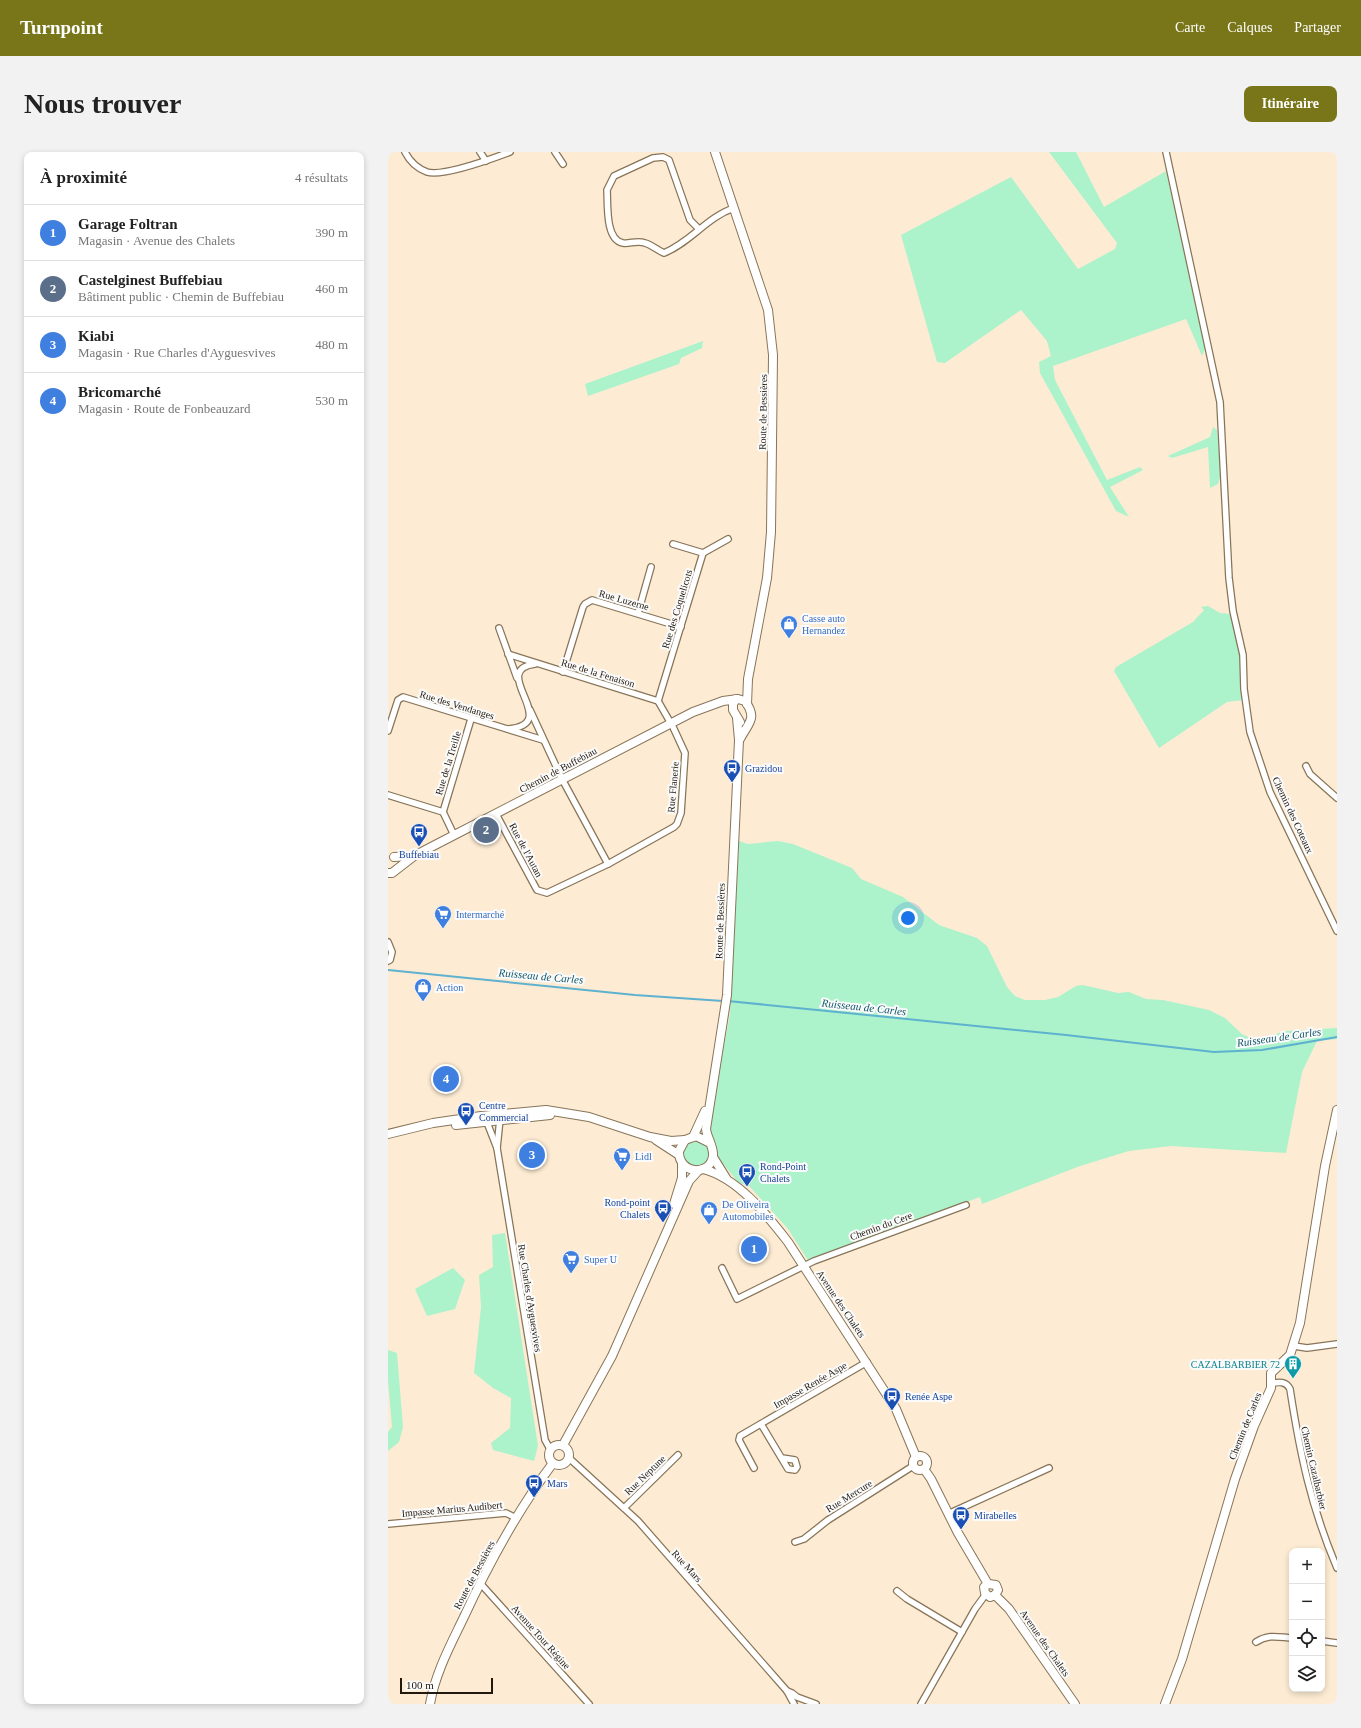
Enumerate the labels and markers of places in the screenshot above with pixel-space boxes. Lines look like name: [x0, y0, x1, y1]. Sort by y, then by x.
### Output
place label: Casse auto Hernandez: [802, 613, 846, 636]
shop icon: Casse auto Hernandez: [779, 614, 799, 639]
bus stop icon: Grazidou: [722, 758, 742, 783]
place label: Grazidou: [745, 763, 782, 774]
pin: 2: [473, 815, 499, 845]
bus stop icon: Buffebiau: [409, 822, 429, 847]
place label: Buffebiau: [399, 849, 439, 860]
supermarket icon: Intermarché: [433, 904, 453, 929]
place label: Intermarché: [456, 909, 505, 920]
shop icon: Action: [413, 977, 433, 1002]
place label: Action: [436, 982, 463, 993]
pin: 4: [433, 1064, 459, 1094]
place label: Centre Commercial: [479, 1100, 529, 1123]
bus stop icon: Centre Commercial: [456, 1101, 476, 1126]
pin: 3: [519, 1140, 545, 1170]
supermarket icon: Lidl: [612, 1146, 632, 1171]
place label: Lidl: [635, 1151, 652, 1162]
place label: Rond-Point Chalets: [760, 1161, 806, 1184]
bus stop icon: Rond-Point Chalets: [737, 1162, 757, 1187]
place label: Rond-point Chalets: [604, 1197, 650, 1220]
bus stop icon: Rond-point Chalets: [653, 1198, 673, 1223]
place label: De Oliveira Automobiles: [722, 1199, 774, 1222]
shop icon: De Oliveira Automobiles: [699, 1200, 719, 1225]
pin: 1: [741, 1234, 767, 1264]
supermarket icon: Super U: [561, 1249, 581, 1274]
place label: Super U: [584, 1254, 618, 1265]
building icon: CAZALBARBIER 72: [1283, 1354, 1303, 1379]
place label: CAZALBARBIER 72: [1191, 1359, 1280, 1370]
bus stop icon: Renée Aspe: [882, 1386, 902, 1411]
place label: Renée Aspe: [905, 1391, 953, 1402]
bus stop icon: Mars: [524, 1473, 544, 1498]
place label: Mars: [547, 1478, 568, 1489]
bus stop icon: Mirabelles: [951, 1505, 971, 1530]
place label: Mirabelles: [974, 1510, 1017, 1521]

